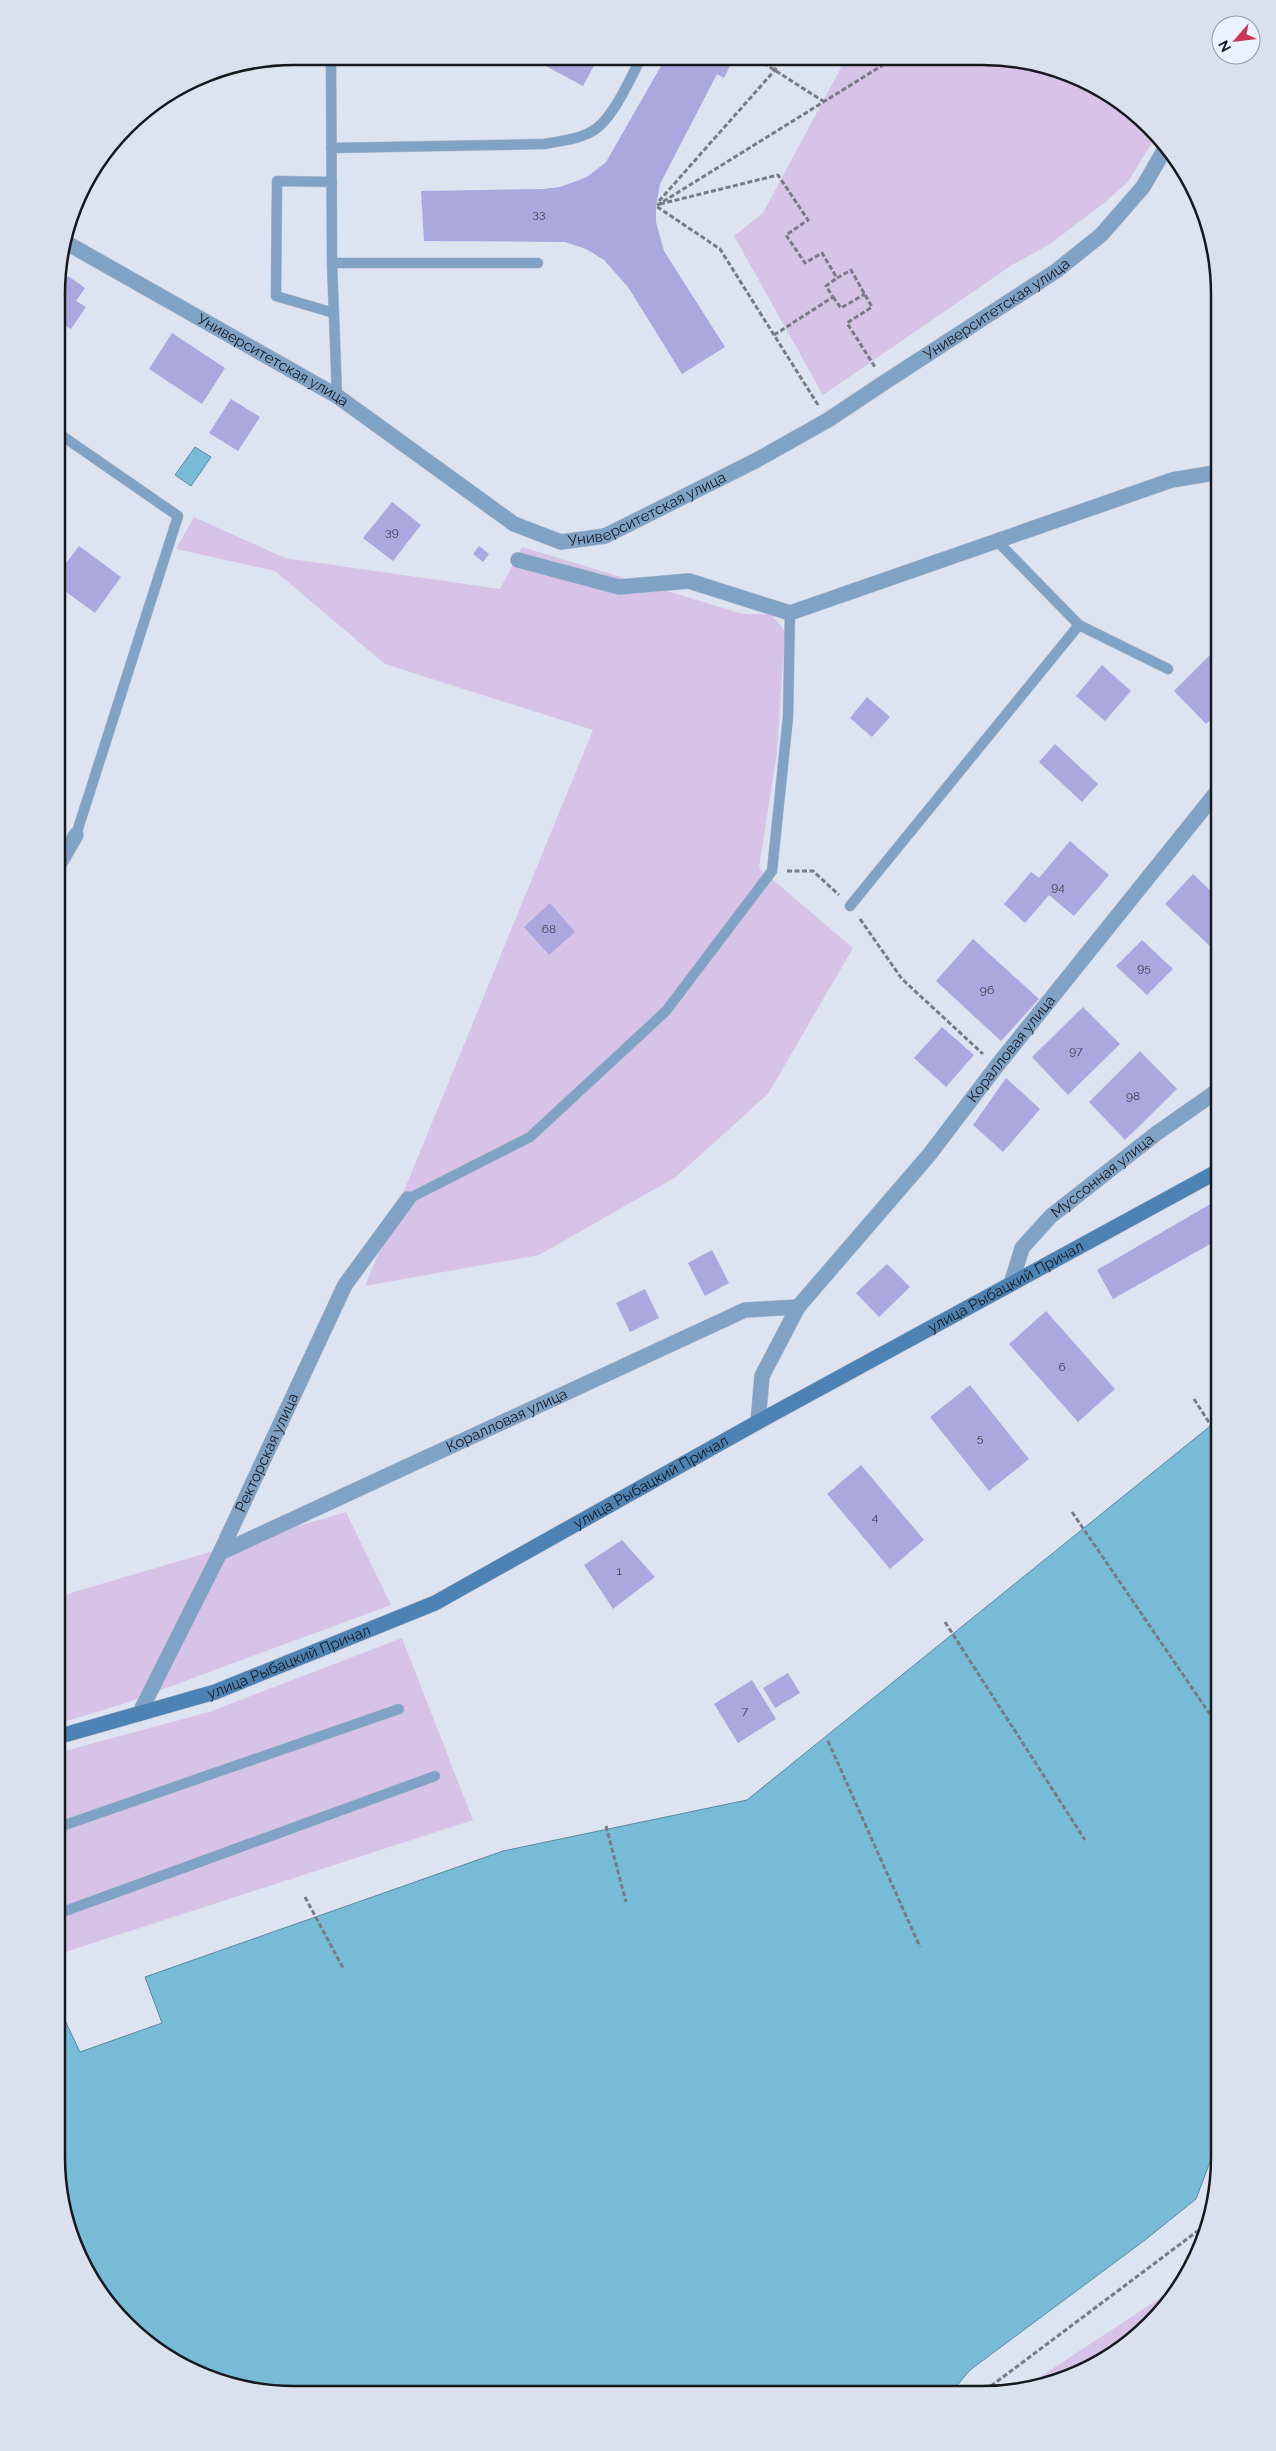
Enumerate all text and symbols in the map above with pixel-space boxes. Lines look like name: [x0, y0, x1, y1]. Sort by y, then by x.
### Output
north arrow: [1211, 15, 1261, 65]
text: N: [1215, 38, 1234, 55]
house number: 33: [533, 207, 545, 221]
street label: Университетская улица: [920, 255, 1073, 364]
street label: Университетская улица: [194, 310, 352, 410]
street label: Университетская улица: [567, 468, 729, 550]
house number: 39: [385, 525, 399, 539]
house number: 94: [1051, 880, 1065, 894]
house number: 68: [542, 922, 556, 936]
house number: 95: [1137, 961, 1151, 975]
house number: 96: [980, 983, 994, 997]
street label: Коралловая улица: [963, 992, 1059, 1106]
house number: 97: [1069, 1044, 1083, 1058]
house number: 98: [1126, 1089, 1140, 1103]
street label: Муссонная улица: [1047, 1130, 1157, 1222]
street label: улица Рыбацкий Причал: [925, 1237, 1087, 1337]
house number: 6: [1058, 1360, 1066, 1374]
street label: Коралловая улица: [443, 1385, 570, 1456]
street label: Ректорская улица: [231, 1390, 302, 1515]
house number: 5: [977, 1431, 984, 1445]
street label: улица Рыбацкий Причал: [570, 1432, 731, 1533]
house number: 4: [872, 1510, 879, 1524]
house number: 1: [616, 1564, 622, 1578]
street label: улица Рыбацкий Причал: [205, 1621, 373, 1703]
house number: 7: [742, 1704, 749, 1718]

